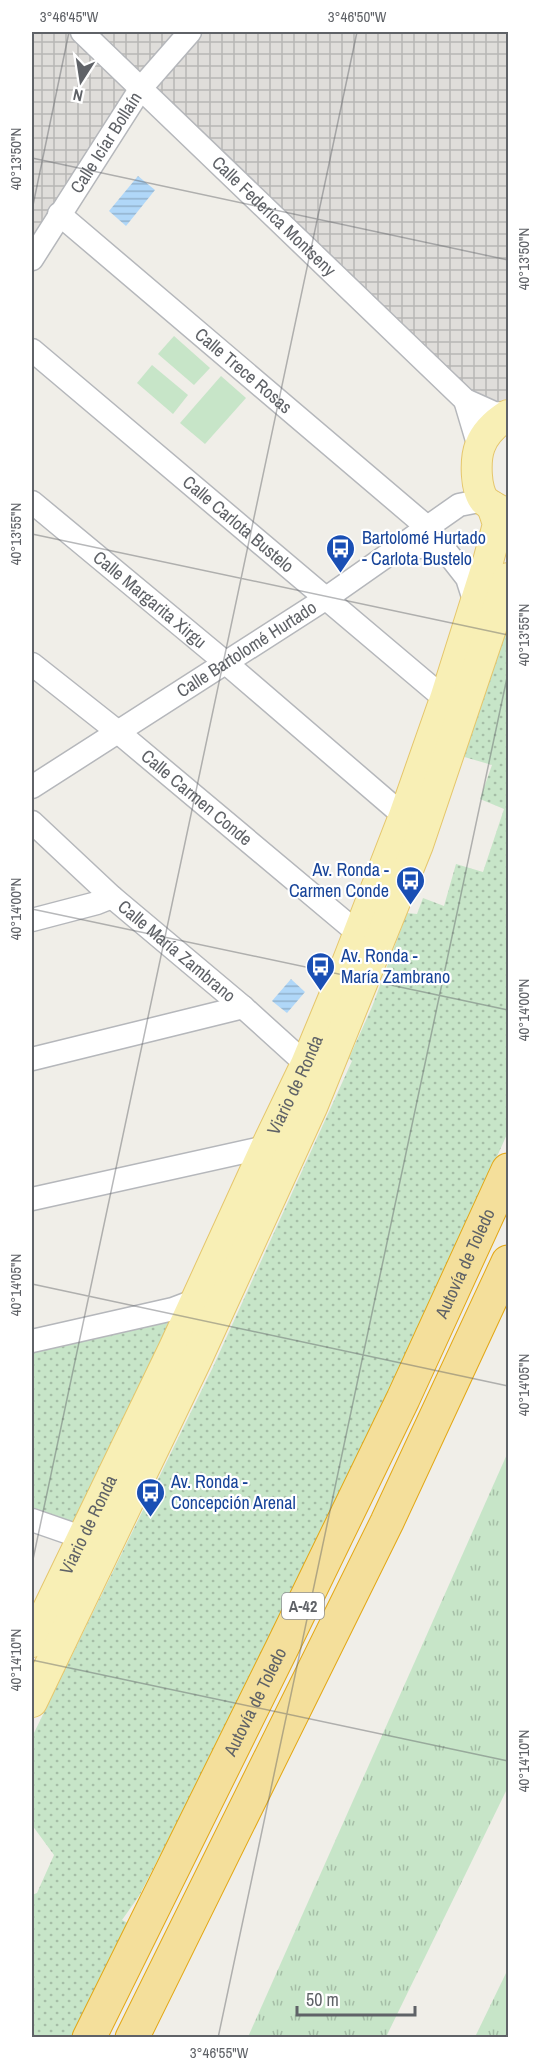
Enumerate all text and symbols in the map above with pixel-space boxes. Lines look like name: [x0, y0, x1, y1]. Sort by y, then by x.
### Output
text: 3°46'45"W: [40, 6, 99, 27]
text: 3°46'50"W: [328, 6, 387, 27]
north arrow: [51, 51, 111, 111]
text: N: [71, 84, 85, 107]
street label: Calle Icíar Bollaín: [64, 87, 147, 198]
text: 40°13'50"N: [5, 128, 26, 190]
street label: Calle Federica Montseny: [207, 150, 342, 282]
text: 40°13'50"N: [513, 228, 534, 290]
street label: Calle Trece Rosas: [190, 322, 298, 419]
street label: Calle Carlota Bustelo: [177, 470, 300, 578]
text: 40°13'55"N: [5, 503, 26, 565]
place label: Bartolomé Hurtado - Carlota Bustelo: [362, 525, 486, 571]
bus stop icon: Bartolomé Hurtado - Carlota Bustelo: [325, 532, 357, 574]
street label: Calle Margarita Xirgu: [88, 545, 212, 654]
street label: Calle Bartolomé Hurtado: [172, 595, 321, 703]
text: 40°13'55"N: [513, 604, 534, 666]
street label: Calle Carmen Conde: [136, 743, 258, 851]
place label: Av. Ronda - Carmen Conde: [289, 857, 389, 903]
bus stop icon: Av. Ronda - Carmen Conde: [394, 864, 426, 906]
text: 40°14'00"N: [5, 878, 26, 940]
street label: Calle María Zambrano: [113, 894, 241, 1008]
place label: Av. Ronda - María Zambrano: [340, 943, 450, 989]
bus stop icon: Av. Ronda - María Zambrano: [304, 950, 336, 992]
text: 40°14'00"N: [513, 979, 534, 1041]
street label: Viario de Ronda: [261, 1031, 329, 1139]
street label: Autovía de Toledo: [428, 1204, 501, 1323]
text: 40°14'05"N: [5, 1254, 26, 1316]
text: 40°14'05"N: [513, 1354, 534, 1416]
place label: Av. Ronda - Concepción Arenal: [170, 1469, 296, 1515]
street label: Viario de Ronda: [53, 1471, 123, 1579]
bus stop icon: Av. Ronda - Concepción Arenal: [134, 1476, 166, 1518]
road number: A-42: [282, 1593, 324, 1619]
text: 40°14'10"N: [5, 1629, 26, 1691]
street label: Autovía de Toledo: [217, 1643, 292, 1761]
text: 40°14'10"N: [513, 1730, 534, 1792]
scale bar: [297, 1979, 416, 2017]
text: 50 m: [306, 1987, 339, 2012]
text: 3°46'55"W: [190, 2042, 249, 2063]

